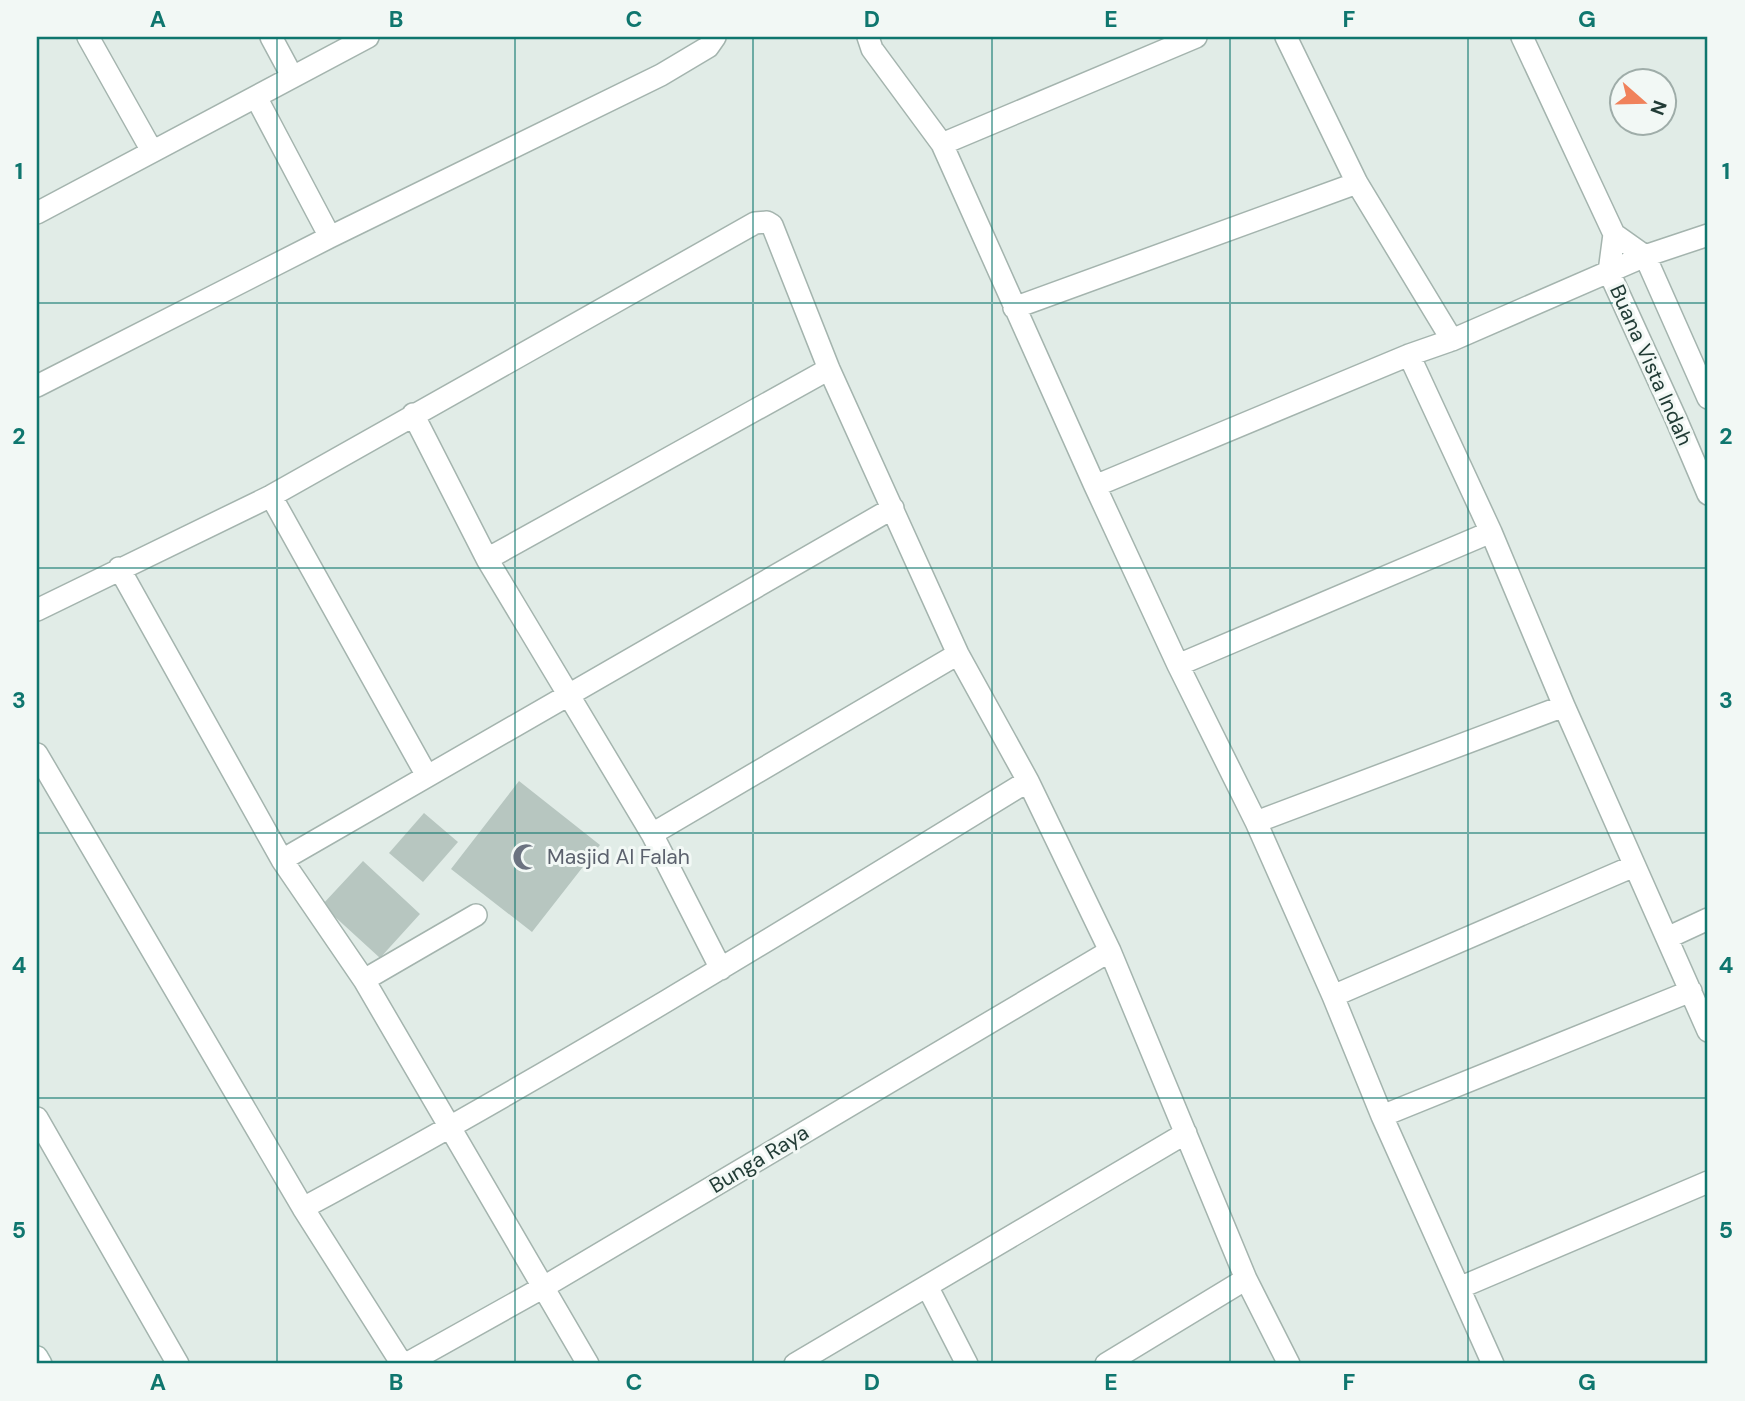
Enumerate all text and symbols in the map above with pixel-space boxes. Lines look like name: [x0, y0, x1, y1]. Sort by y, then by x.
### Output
text: A: [150, 4, 166, 34]
text: B: [389, 4, 403, 34]
text: C: [626, 4, 642, 34]
text: D: [864, 4, 880, 34]
text: E: [1104, 4, 1118, 34]
text: F: [1343, 4, 1356, 34]
text: G: [1578, 4, 1596, 34]
north arrow: [1608, 66, 1678, 136]
text: N: [1644, 97, 1673, 118]
text: 1: [15, 156, 23, 186]
text: 1: [1722, 156, 1730, 186]
street label: Buana Vista Indah: [1603, 280, 1699, 450]
text: 2: [12, 421, 26, 451]
text: 2: [1719, 421, 1733, 451]
text: 3: [12, 685, 26, 715]
text: 3: [1719, 685, 1733, 715]
mosque icon: Masjid Al Falah: [511, 842, 541, 872]
place label: Masjid Al Falah: [547, 843, 690, 871]
text: 4: [12, 950, 27, 980]
text: 4: [1719, 950, 1734, 980]
street label: Bunga Raya: [704, 1118, 814, 1200]
text: 5: [12, 1215, 26, 1245]
text: 5: [1719, 1215, 1733, 1245]
text: A: [150, 1367, 166, 1397]
text: B: [389, 1367, 403, 1397]
text: C: [626, 1367, 642, 1397]
text: D: [864, 1367, 880, 1397]
text: E: [1104, 1367, 1118, 1397]
text: F: [1343, 1367, 1356, 1397]
text: G: [1578, 1367, 1596, 1397]

